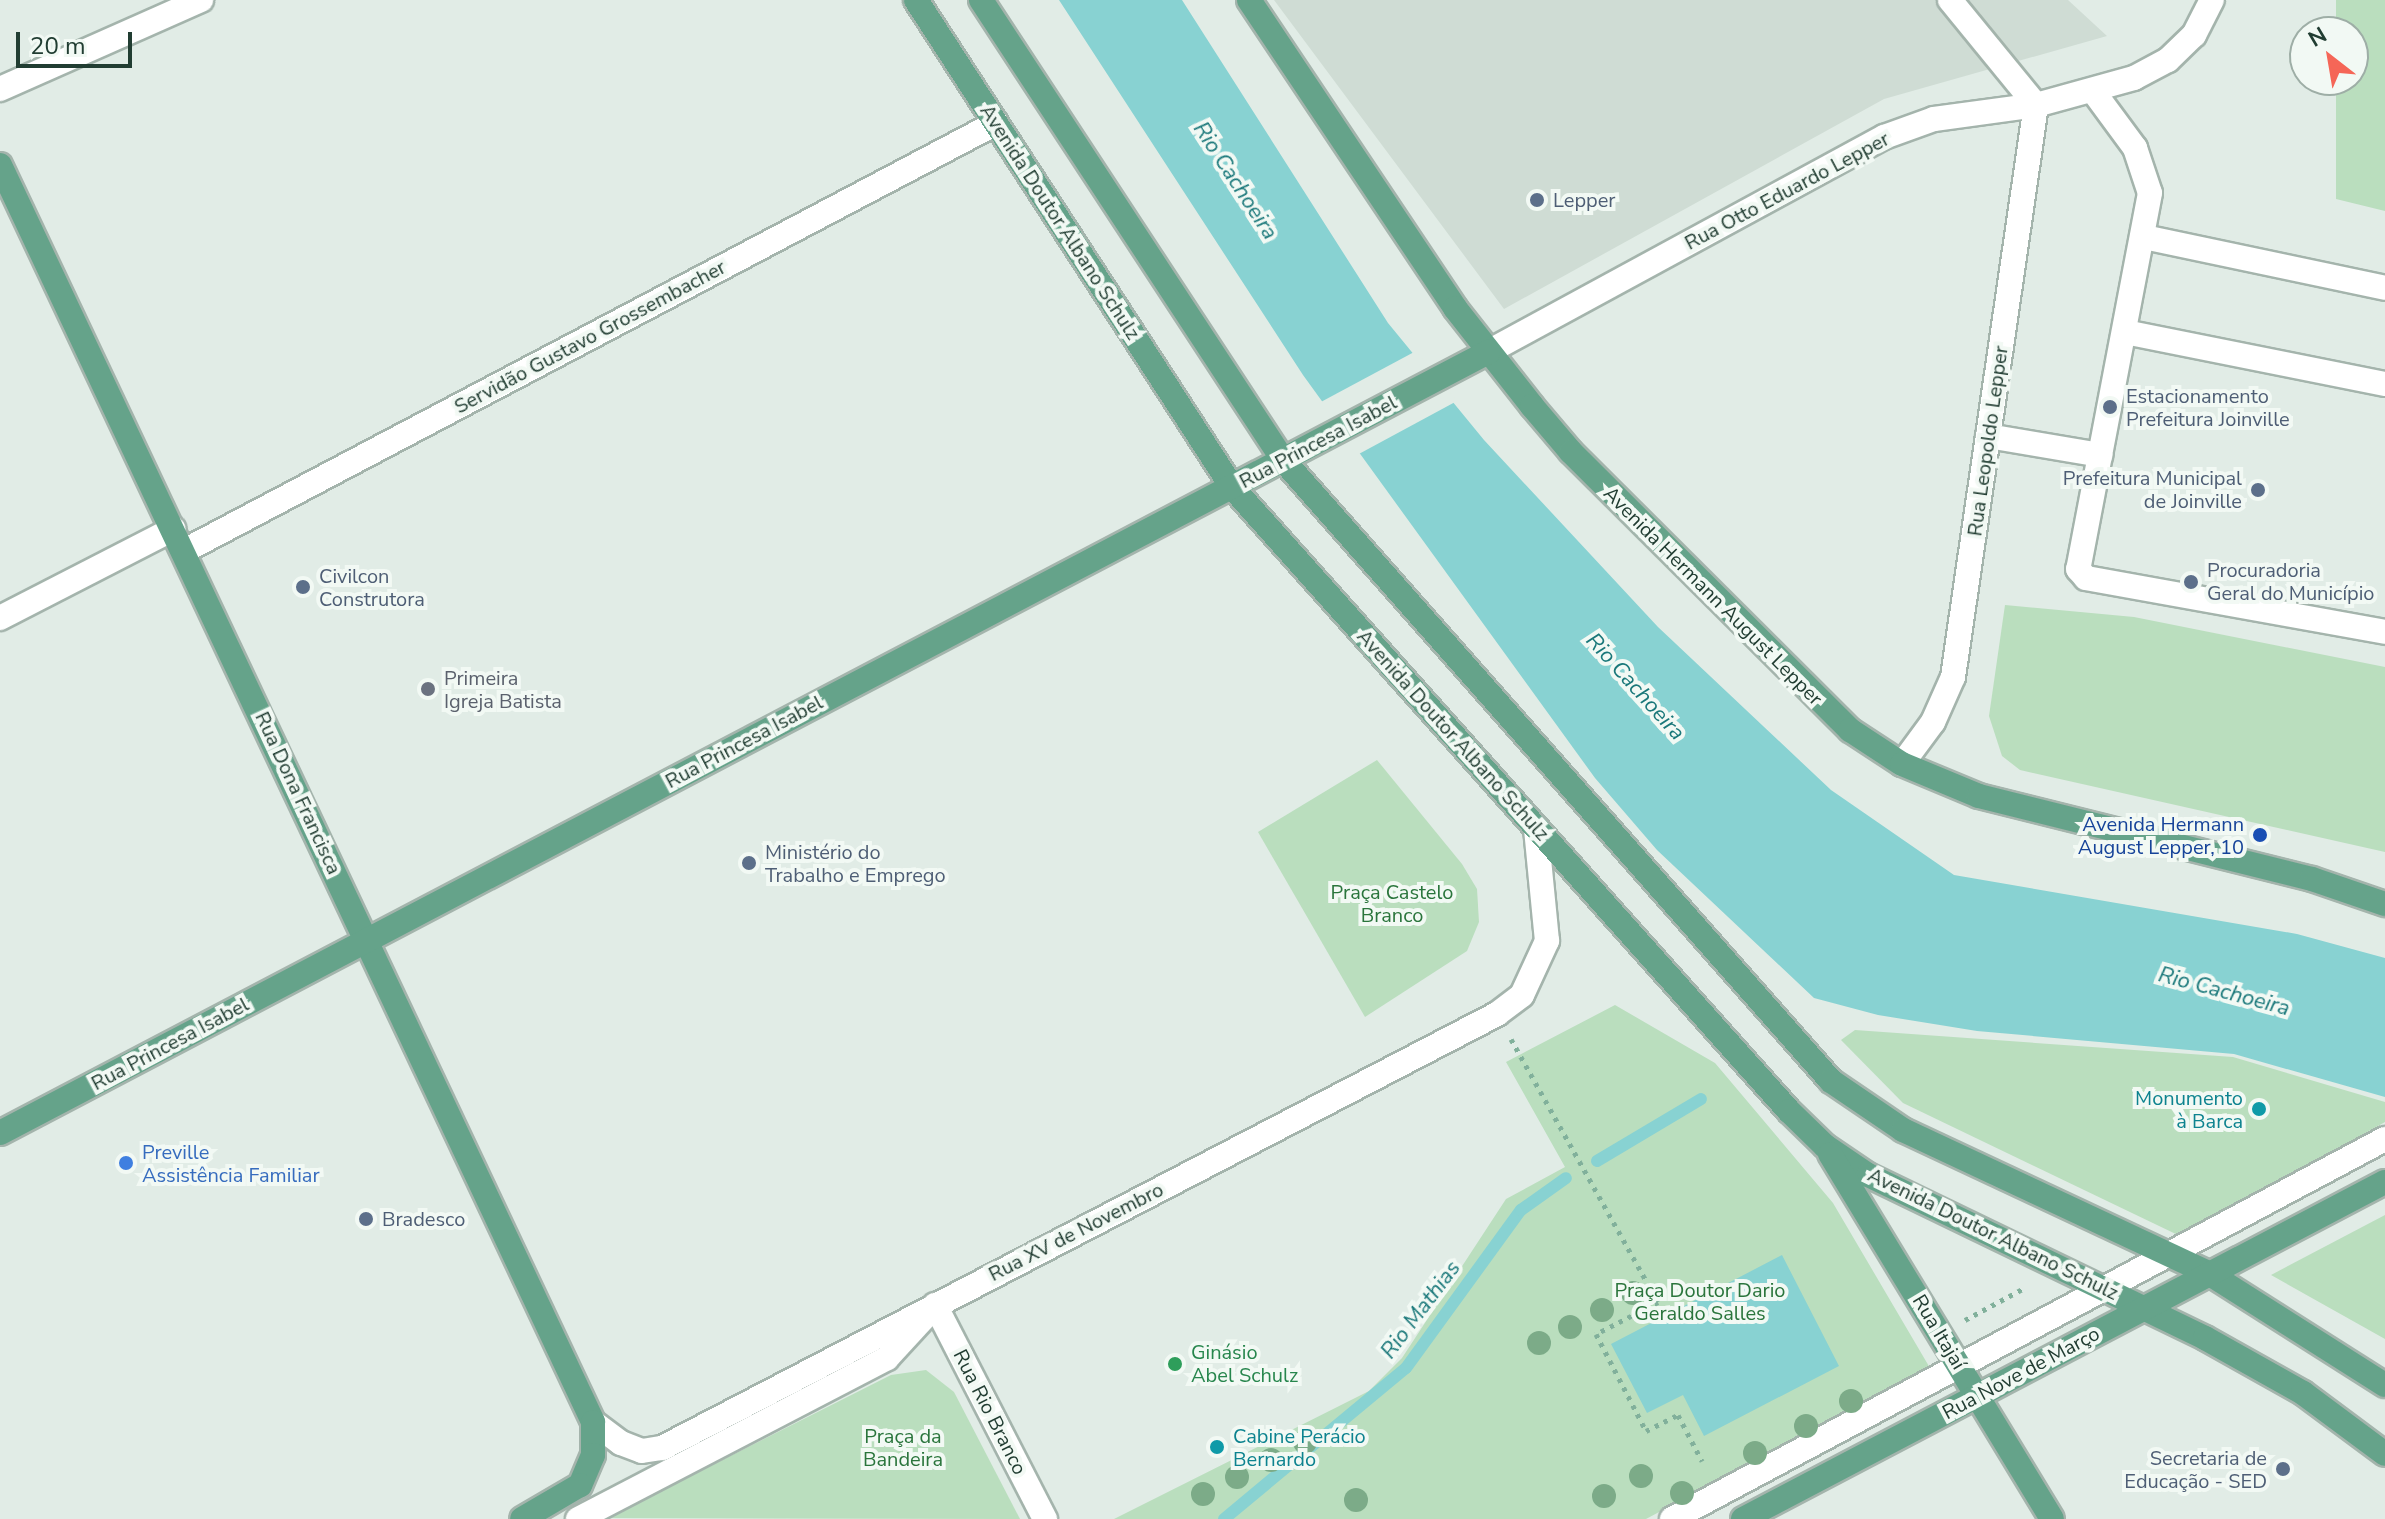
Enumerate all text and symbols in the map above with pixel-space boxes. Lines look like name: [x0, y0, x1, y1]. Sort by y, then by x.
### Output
scale bar: [20, 16, 136, 66]
north arrow: [2289, 16, 2369, 96]
text: N: [2303, 20, 2332, 54]
text: 20 m: [30, 30, 86, 62]
street label: Avenida Doutor Albano Schulz: [975, 100, 1145, 344]
water label: Rio Cachoeira: [1187, 117, 1283, 245]
street label: Rua Otto Eduardo Lepper: [1681, 127, 1893, 255]
place label: Lepper: [1553, 188, 1616, 212]
marker: Lepper: [1528, 191, 1546, 209]
street label: Servidão Gustavo Grossembacher: [450, 255, 730, 419]
street label: Rua Leopoldo Lepper: [1963, 344, 2013, 538]
place label: Estacionamento Prefeitura Joinville: [2126, 384, 2290, 431]
street label: Rua Princesa Isabel: [1235, 390, 1401, 494]
marker: Estacionamento Prefeitura Joinville: [2101, 398, 2119, 416]
place label: Prefeitura Municipal de Joinville: [2063, 466, 2242, 513]
marker: Prefeitura Municipal de Joinville: [2249, 481, 2267, 499]
street label: Avenida Hermann August Lepper: [1599, 482, 1827, 710]
place label: Procuradoria Geral do Município: [2207, 558, 2374, 605]
place label: Civilcon Construtora: [319, 564, 425, 611]
marker: Procuradoria Geral do Município: [2182, 573, 2200, 591]
marker: Civilcon Construtora: [294, 578, 312, 596]
street label: Avenida Doutor Albano Schulz: [1352, 625, 1554, 845]
water label: Rio Cachoeira: [1580, 628, 1690, 746]
place label: Primeira Igreja Batista: [444, 666, 562, 713]
marker: Primeira Igreja Batista: [419, 680, 437, 698]
street label: Rua Princesa Isabel: [661, 690, 827, 794]
street label: Rua Dona Francisca: [250, 708, 346, 878]
place label: Avenida Hermann August Lepper, 10: [2078, 812, 2244, 859]
marker: Avenida Hermann August Lepper, 10: [2251, 826, 2269, 844]
place label: Ministério do Trabalho e Emprego: [765, 840, 946, 887]
marker: Ministério do Trabalho e Emprego: [740, 854, 758, 872]
park label: Praça Castelo Branco: [1331, 880, 1453, 927]
water label: Rio Cachoeira: [2155, 962, 2293, 1022]
street label: Rua Princesa Isabel: [87, 992, 253, 1096]
place label: Monumento à Barca: [2135, 1086, 2243, 1133]
marker: Monumento à Barca: [2250, 1100, 2268, 1118]
place label: Preville Assistência Familiar: [142, 1140, 320, 1187]
marker: Preville Assistência Familiar: [117, 1154, 135, 1172]
street label: Avenida Doutor Albano Schulz: [1864, 1163, 2122, 1305]
street label: Rua XV de Novembro: [985, 1178, 1167, 1286]
place label: Bradesco: [382, 1207, 465, 1231]
marker: Bradesco: [357, 1210, 375, 1228]
water label: Rio Mathias: [1376, 1256, 1466, 1364]
park label: Praça Doutor Dario Geraldo Salles: [1615, 1279, 1785, 1326]
street label: Rua Itajaí: [1907, 1290, 1971, 1374]
street label: Rua Nove de Março: [1938, 1321, 2104, 1425]
place label: Ginásio Abel Schulz: [1191, 1340, 1298, 1387]
street label: Rua Rio Branco: [948, 1345, 1032, 1479]
marker: Ginásio Abel Schulz: [1166, 1355, 1184, 1373]
place label: Cabine Perácio Bernardo: [1233, 1424, 1366, 1471]
park label: Praça da Bandeira: [863, 1425, 943, 1472]
marker: Cabine Perácio Bernardo: [1208, 1438, 1226, 1456]
place label: Secretaria de Educação - SED: [2124, 1446, 2267, 1493]
marker: Secretaria de Educação - SED: [2274, 1460, 2292, 1478]

